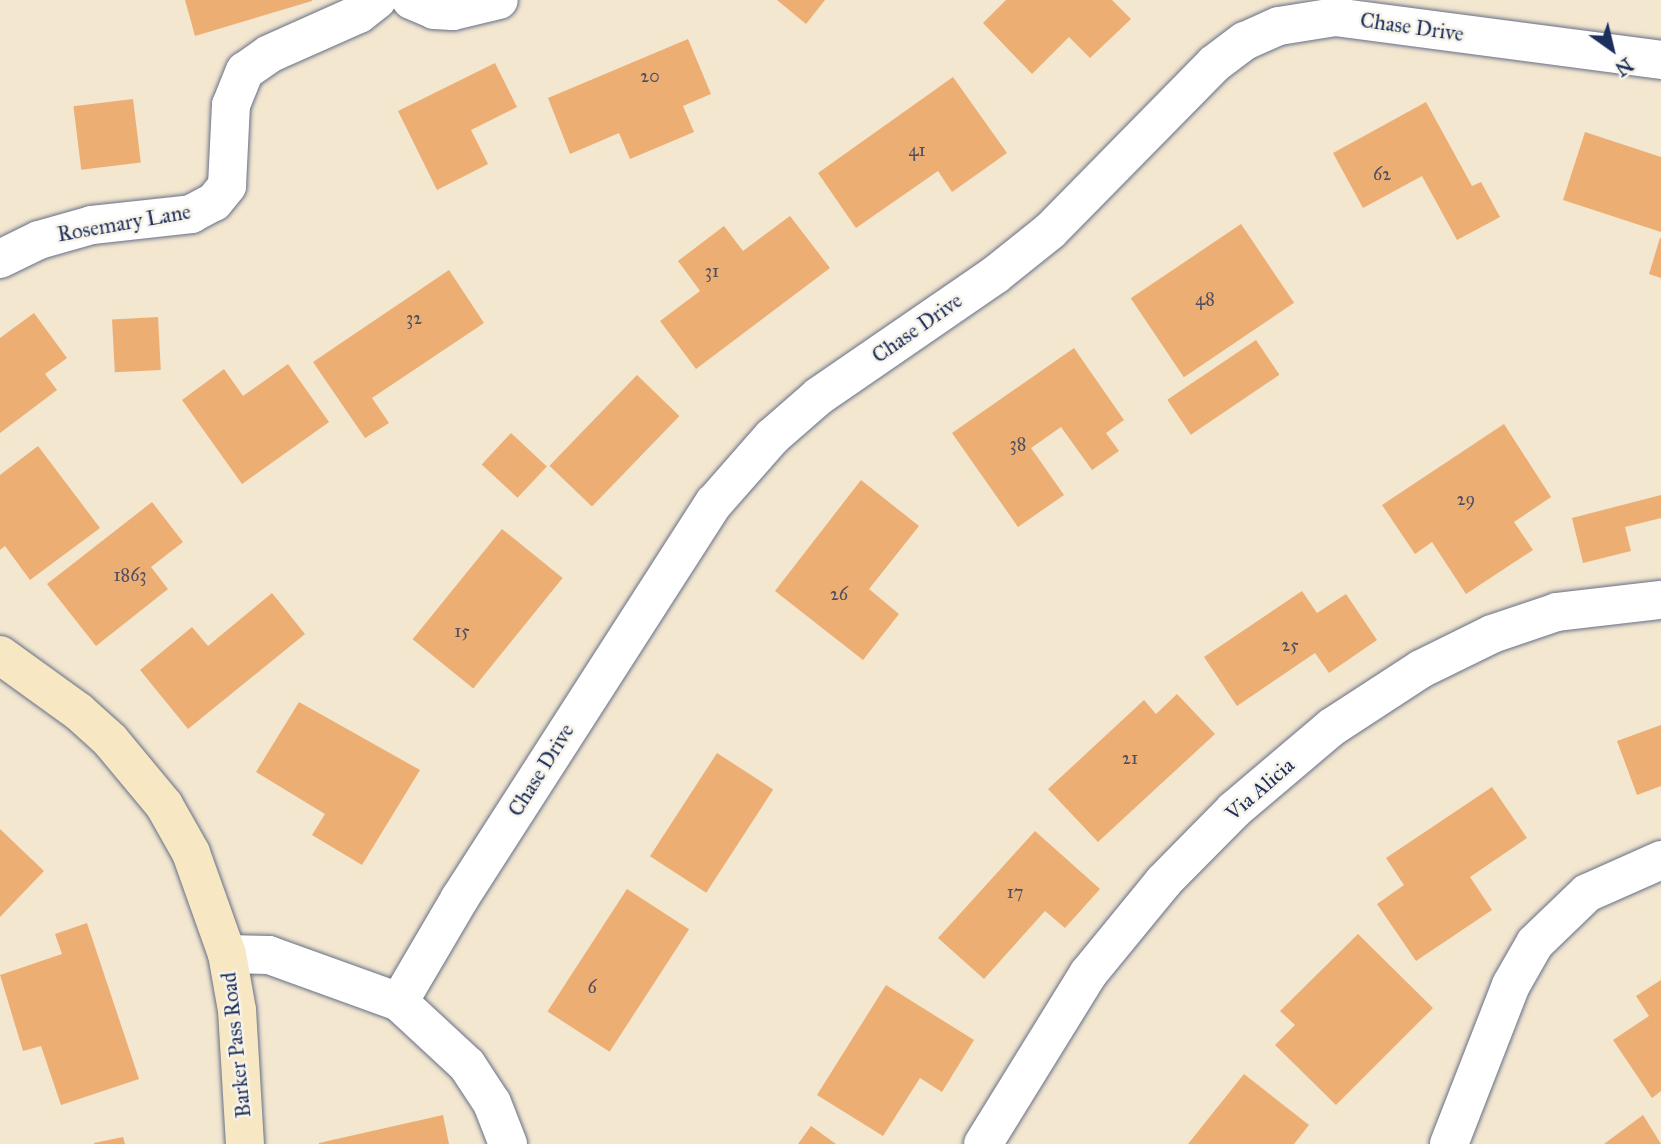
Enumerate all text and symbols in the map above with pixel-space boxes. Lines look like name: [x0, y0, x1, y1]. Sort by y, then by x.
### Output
street label: Chase Drive: [1359, 7, 1465, 47]
north arrow: [1577, 14, 1647, 84]
text: N: [1611, 53, 1637, 81]
house number: 20: [640, 65, 660, 87]
house number: 41: [908, 139, 926, 161]
house number: 62: [1373, 163, 1391, 185]
street label: Rosemary Lane: [55, 199, 193, 247]
house number: 31: [705, 260, 719, 282]
street label: Chase Drive: [867, 288, 967, 368]
house number: 48: [1195, 288, 1215, 310]
house number: 32: [406, 307, 422, 329]
house number: 38: [1010, 433, 1026, 455]
house number: 29: [1457, 488, 1475, 510]
house number: 1863: [113, 564, 147, 586]
house number: 26: [830, 583, 848, 605]
house number: 15: [454, 620, 470, 642]
house number: 25: [1281, 634, 1299, 656]
street label: Chase Drive: [503, 719, 579, 821]
house number: 21: [1122, 747, 1138, 769]
street label: Via Alicia: [1221, 752, 1299, 826]
house number: 17: [1007, 881, 1023, 903]
street label: Barker Pass Road: [216, 971, 256, 1119]
house number: 6: [587, 976, 597, 998]

